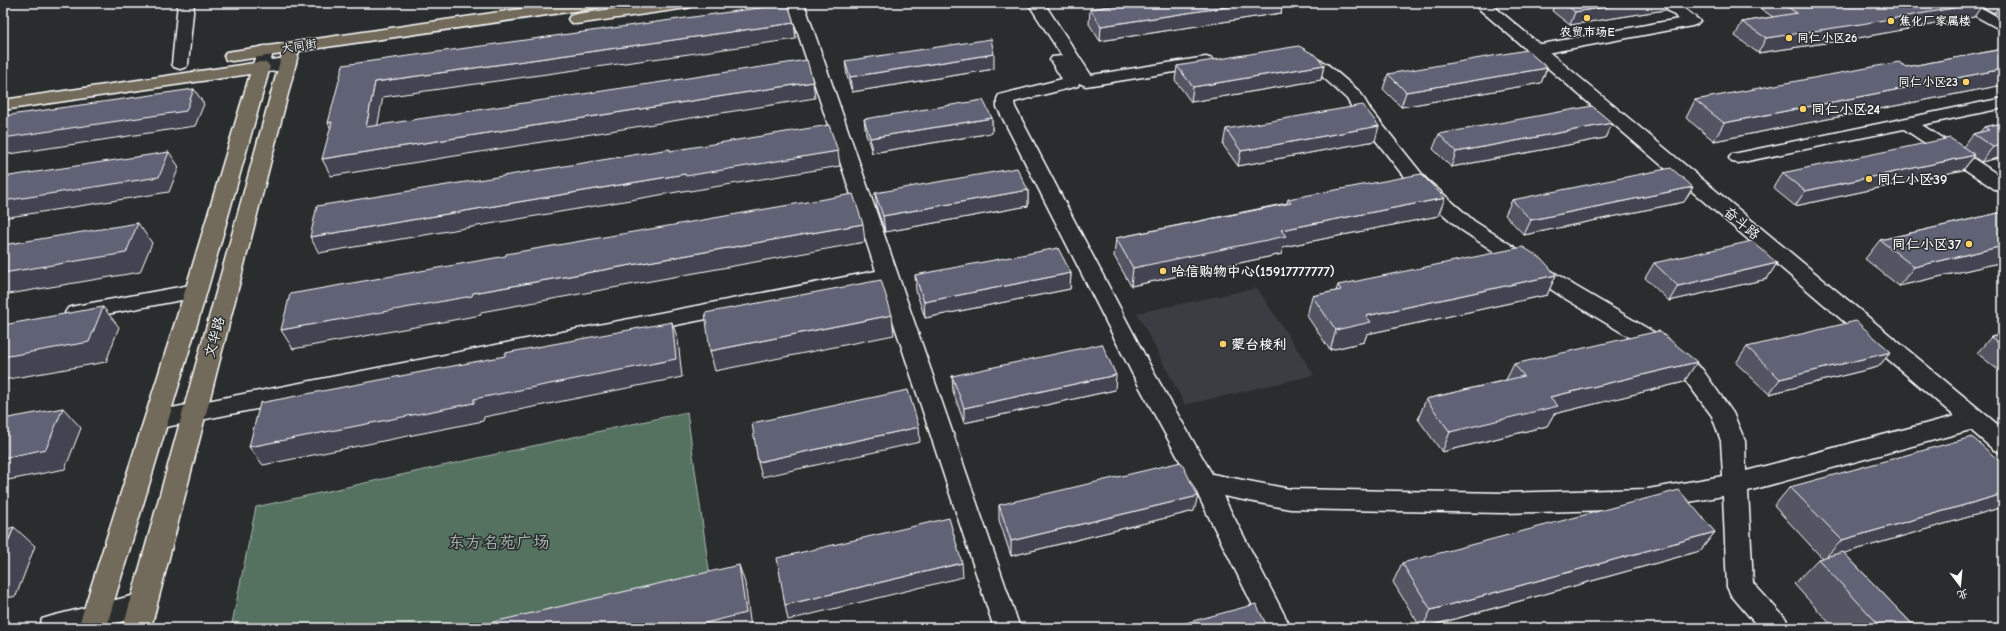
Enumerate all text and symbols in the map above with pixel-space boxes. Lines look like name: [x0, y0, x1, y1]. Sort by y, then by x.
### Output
marker: 农贸市场E: [1582, 13, 1592, 23]
place label: 焦化厂家属楼: [1899, 14, 1971, 28]
marker: 焦化厂家属楼: [1886, 16, 1896, 26]
place label: 农贸市场E: [1559, 25, 1615, 39]
place label: 同仁小区26: [1797, 31, 1857, 45]
marker: 同仁小区26: [1784, 33, 1794, 43]
street label: 大同街: [280, 36, 318, 56]
place label: 同仁小区23: [1898, 75, 1958, 89]
marker: 同仁小区23: [1961, 77, 1971, 87]
place label: 同仁小区24: [1811, 101, 1881, 118]
marker: 同仁小区24: [1798, 104, 1808, 114]
place label: 同仁小区39: [1877, 171, 1947, 188]
marker: 同仁小区39: [1864, 174, 1874, 184]
street label: 奋斗路: [1720, 203, 1763, 243]
place label: 同仁小区37: [1892, 236, 1962, 253]
marker: 同仁小区37: [1964, 239, 1974, 249]
place label: 哈信购物中心(15917777777): [1171, 263, 1335, 280]
marker: 哈信购物中心(15917777777): [1158, 266, 1168, 276]
street label: 文华路: [201, 315, 228, 360]
place label: 蒙台梭利: [1231, 336, 1287, 353]
marker: 蒙台梭利: [1218, 339, 1228, 349]
park label: 东方名苑广场: [448, 533, 550, 552]
north arrow: [1940, 565, 1980, 605]
text: 北: [1956, 586, 1970, 602]

